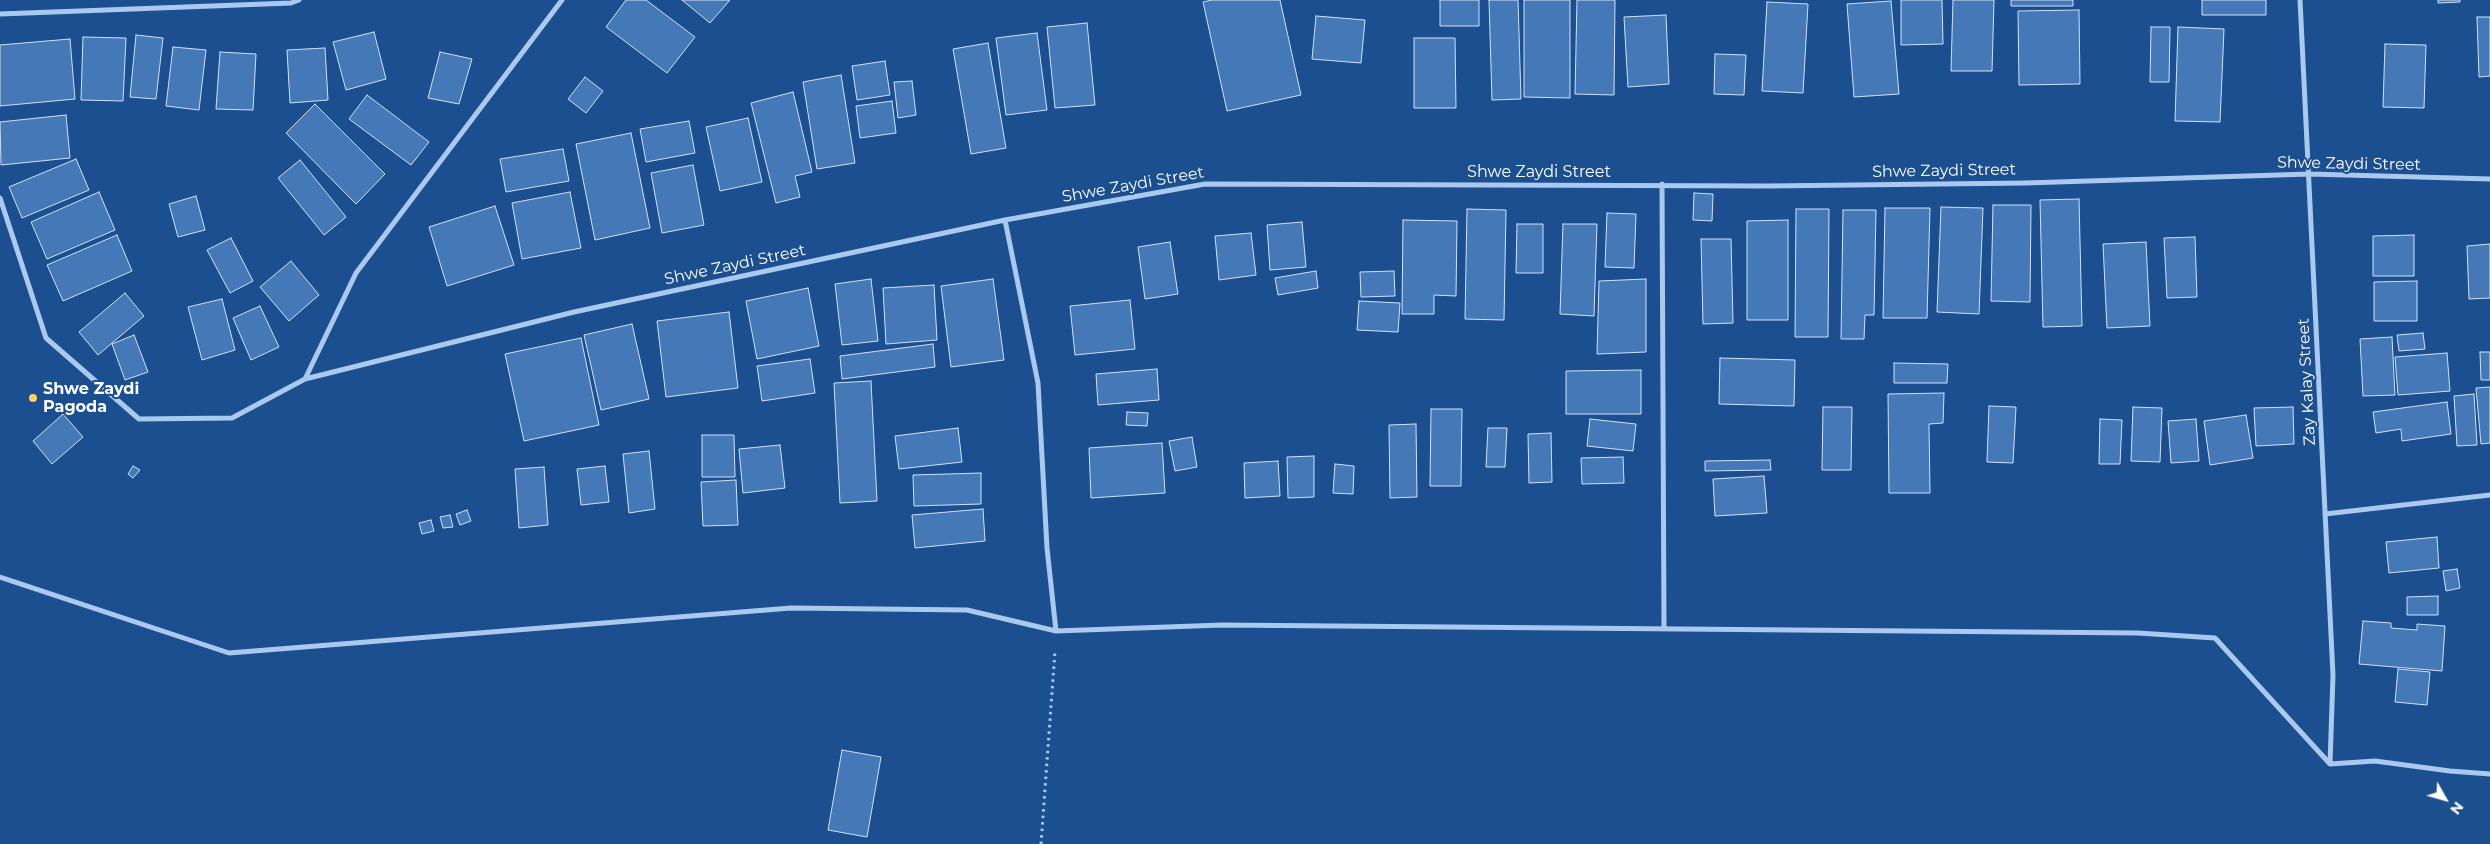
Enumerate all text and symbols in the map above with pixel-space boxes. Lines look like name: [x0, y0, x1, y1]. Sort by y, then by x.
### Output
street label: Shwe Zaydi Street: [2277, 153, 2421, 175]
street label: Shwe Zaydi Street: [1872, 160, 2016, 182]
street label: Shwe Zaydi Street: [1467, 162, 1611, 182]
street label: Shwe Zaydi Street: [1060, 163, 1206, 207]
street label: Shwe Zaydi Street: [663, 241, 807, 289]
street label: Zay Kalay Street: [2294, 318, 2320, 446]
place label: Shwe Zaydi Pagoda: [43, 379, 139, 417]
marker: Shwe Zaydi Pagoda: [27, 392, 39, 404]
north arrow: [2420, 774, 2470, 824]
text: N: [2446, 798, 2467, 818]

